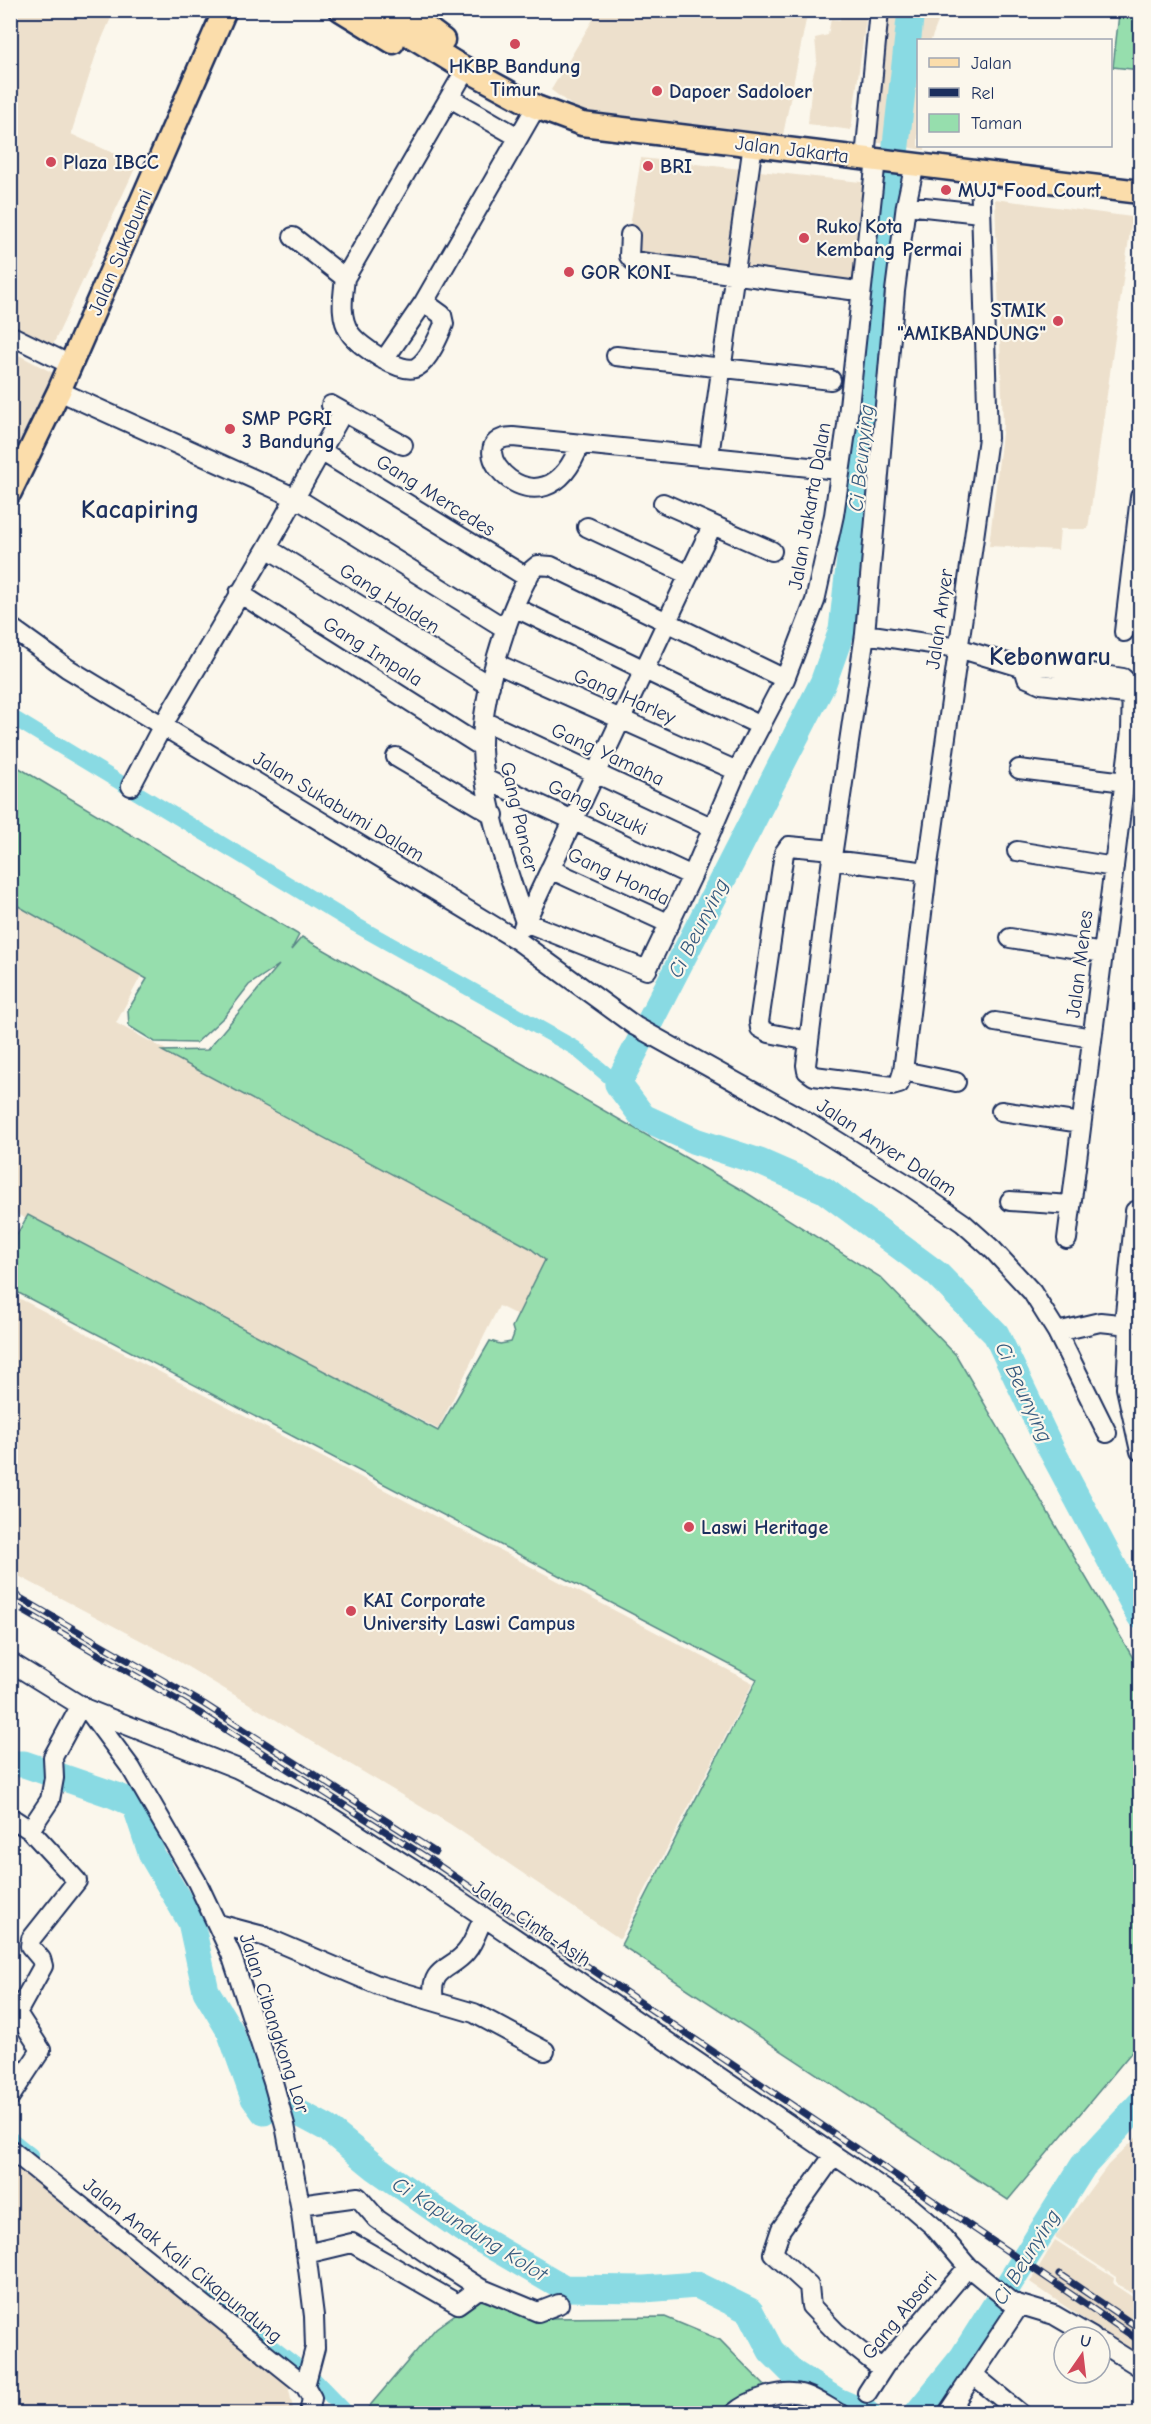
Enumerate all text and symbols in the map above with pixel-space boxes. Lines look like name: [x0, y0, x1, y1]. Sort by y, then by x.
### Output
marker: HKBP Bandung Timur: [508, 37, 522, 51]
legend: [917, 39, 1112, 147]
text: Jalan: [971, 53, 1012, 74]
place label: HKBP Bandung Timur: [449, 55, 581, 101]
place label: Dapoer Sadoloer: [669, 80, 812, 103]
text: Rel: [971, 83, 994, 104]
marker: Dapoer Sadoloer: [650, 84, 664, 98]
text: Taman: [971, 113, 1022, 134]
street label: Jalan Jakarta: [734, 131, 850, 168]
place label: Plaza IBCC: [63, 151, 159, 174]
marker: Plaza IBCC: [44, 155, 58, 169]
place label: BRI: [660, 155, 692, 178]
marker: BRI: [641, 159, 655, 173]
place label: MUJ Food Court: [958, 179, 1101, 202]
marker: MUJ Food Court: [939, 183, 953, 197]
street label: Jalan Sukabumi: [84, 186, 157, 319]
place label: Ruko Kota Kembang Permai: [816, 215, 962, 261]
marker: Ruko Kota Kembang Permai: [797, 231, 811, 245]
place label: GOR KONI: [581, 261, 671, 284]
marker: GOR KONI: [562, 265, 576, 279]
place label: STMIK "AMIKBANDUNG": [897, 299, 1046, 345]
marker: STMIK "AMIKBANDUNG": [1051, 314, 1065, 328]
water label: Ci Beunying: [843, 403, 879, 513]
place label: SMP PGRI 3 Bandung: [242, 407, 335, 453]
street label: Jalan Jakarta Dalan: [783, 421, 836, 592]
marker: SMP PGRI 3 Bandung: [223, 422, 237, 436]
street label: Gang Mercedes: [372, 450, 499, 541]
district label: Kacapiring: [81, 495, 199, 525]
street label: Gang Holden: [335, 558, 444, 638]
street label: Jalan Anyer: [921, 567, 958, 671]
street label: Gang Impala: [319, 612, 427, 691]
district label: Kebonwaru: [989, 642, 1111, 672]
street label: Gang Harley: [570, 664, 679, 729]
street label: Gang Yamaha: [548, 718, 668, 791]
street label: Jalan Sukabumi Dalam: [249, 746, 428, 867]
street label: Gang Pancer: [496, 760, 543, 874]
street label: Gang Suzuki: [544, 774, 651, 841]
street label: Gang Honda: [564, 843, 673, 910]
water label: Ci Beunying: [663, 875, 733, 981]
street label: Jalan Menes: [1061, 909, 1097, 1019]
street label: Jalan Anyer Dalam: [813, 1094, 961, 1201]
water label: Ci Beunying: [990, 1338, 1058, 1446]
place label: Laswi Heritage: [701, 1516, 829, 1539]
marker: Laswi Heritage: [682, 1520, 696, 1534]
place label: KAI Corporate University Laswi Campus: [363, 1589, 575, 1635]
marker: KAI Corporate University Laswi Campus: [344, 1604, 358, 1618]
street label: Jalan Cinta-Asih: [468, 1875, 596, 1972]
street label: Jalan Cibangkong Lor: [235, 1930, 314, 2116]
water label: Ci Kapundung Kolot: [388, 2172, 553, 2287]
street label: Jalan Anak Kali Cikapundung: [79, 2173, 287, 2348]
water label: Ci Beunying: [987, 2205, 1065, 2309]
street label: Gang Absari: [857, 2267, 942, 2364]
north arrow: [1052, 2325, 1112, 2385]
text: U: [1078, 2331, 1093, 2351]

